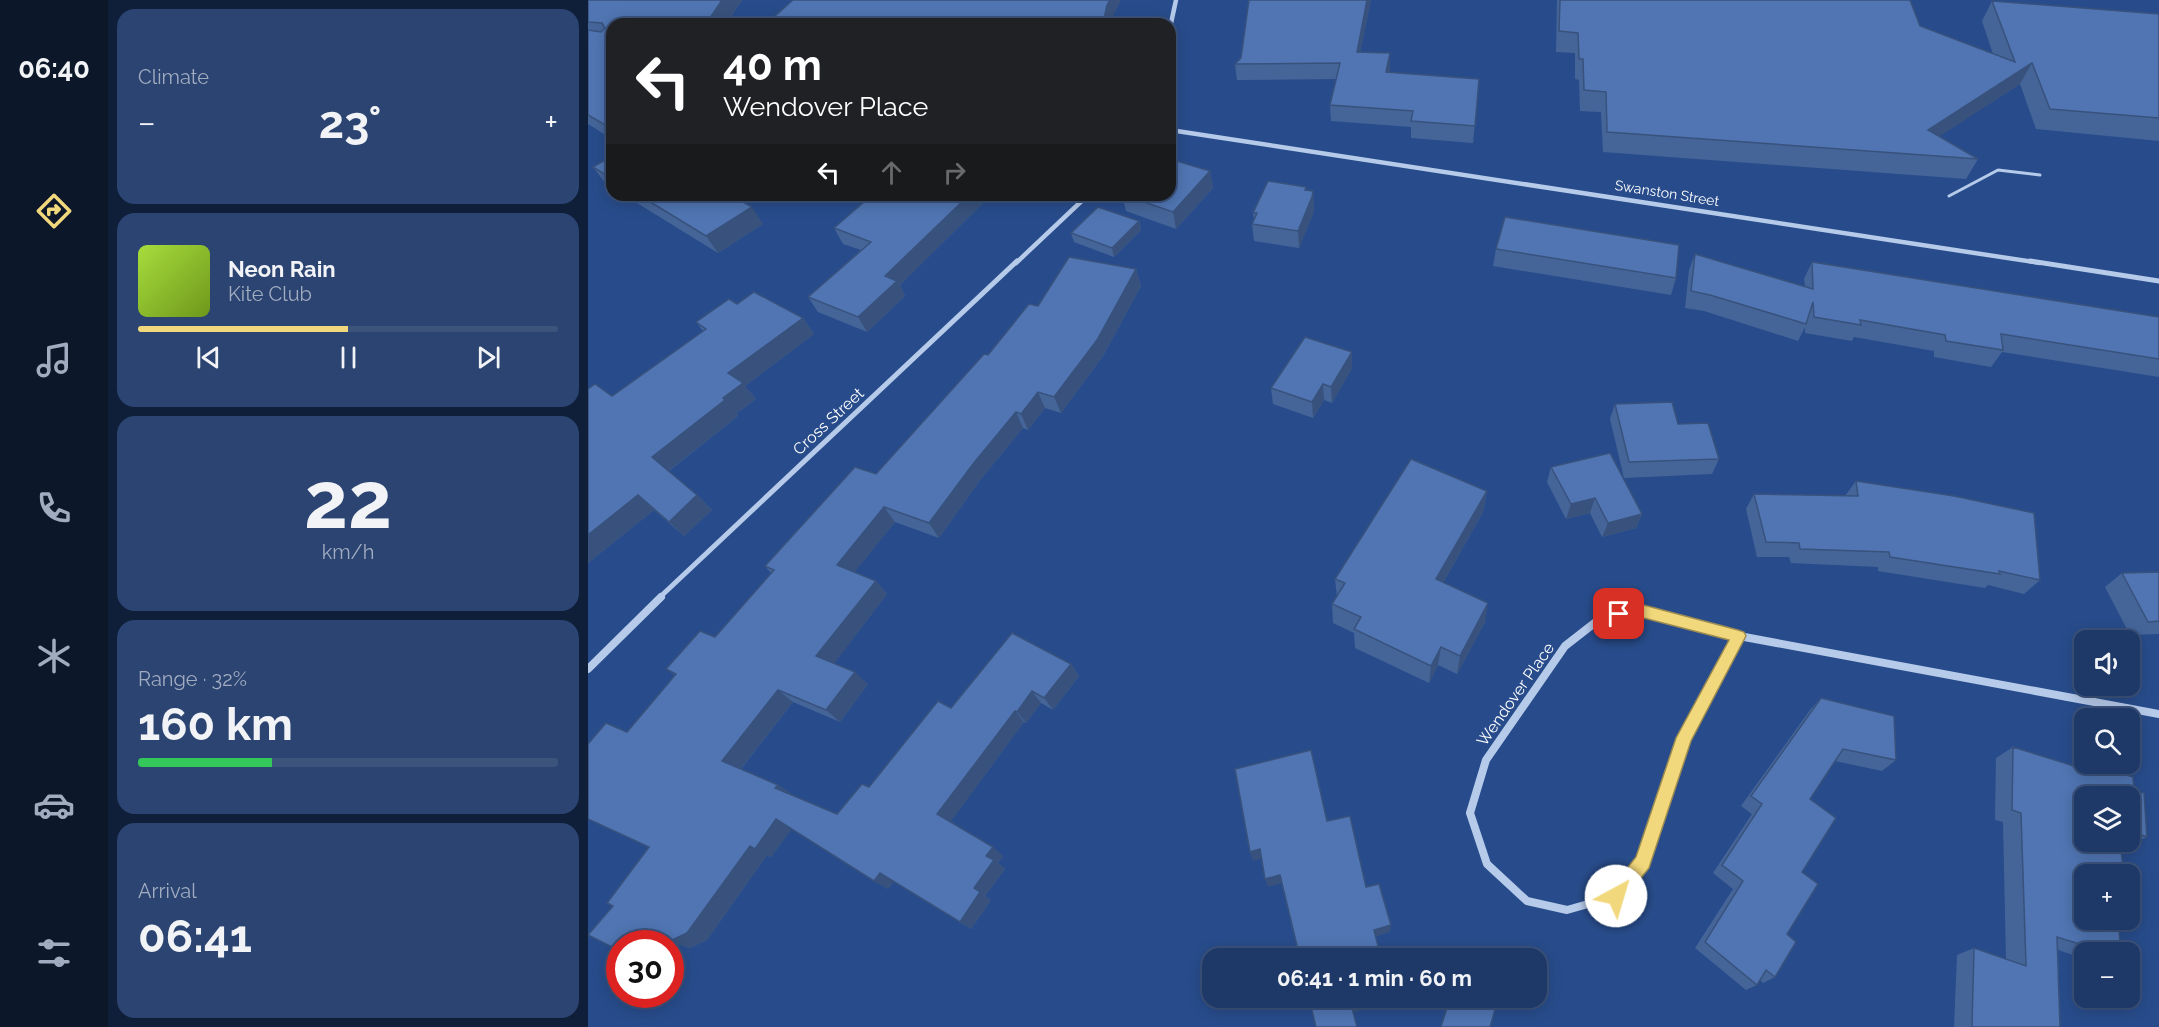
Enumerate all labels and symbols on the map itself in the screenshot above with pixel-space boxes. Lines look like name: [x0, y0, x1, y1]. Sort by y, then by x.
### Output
street label: Swanston Street: [1614, 177, 1721, 209]
street label: Cross Street: [789, 383, 868, 459]
pin: [1593, 588, 1644, 639]
street label: Wendover Place: [1473, 639, 1558, 750]
position arrow: [1584, 864, 1648, 928]
speed limit sign: 30: [606, 930, 684, 1008]

